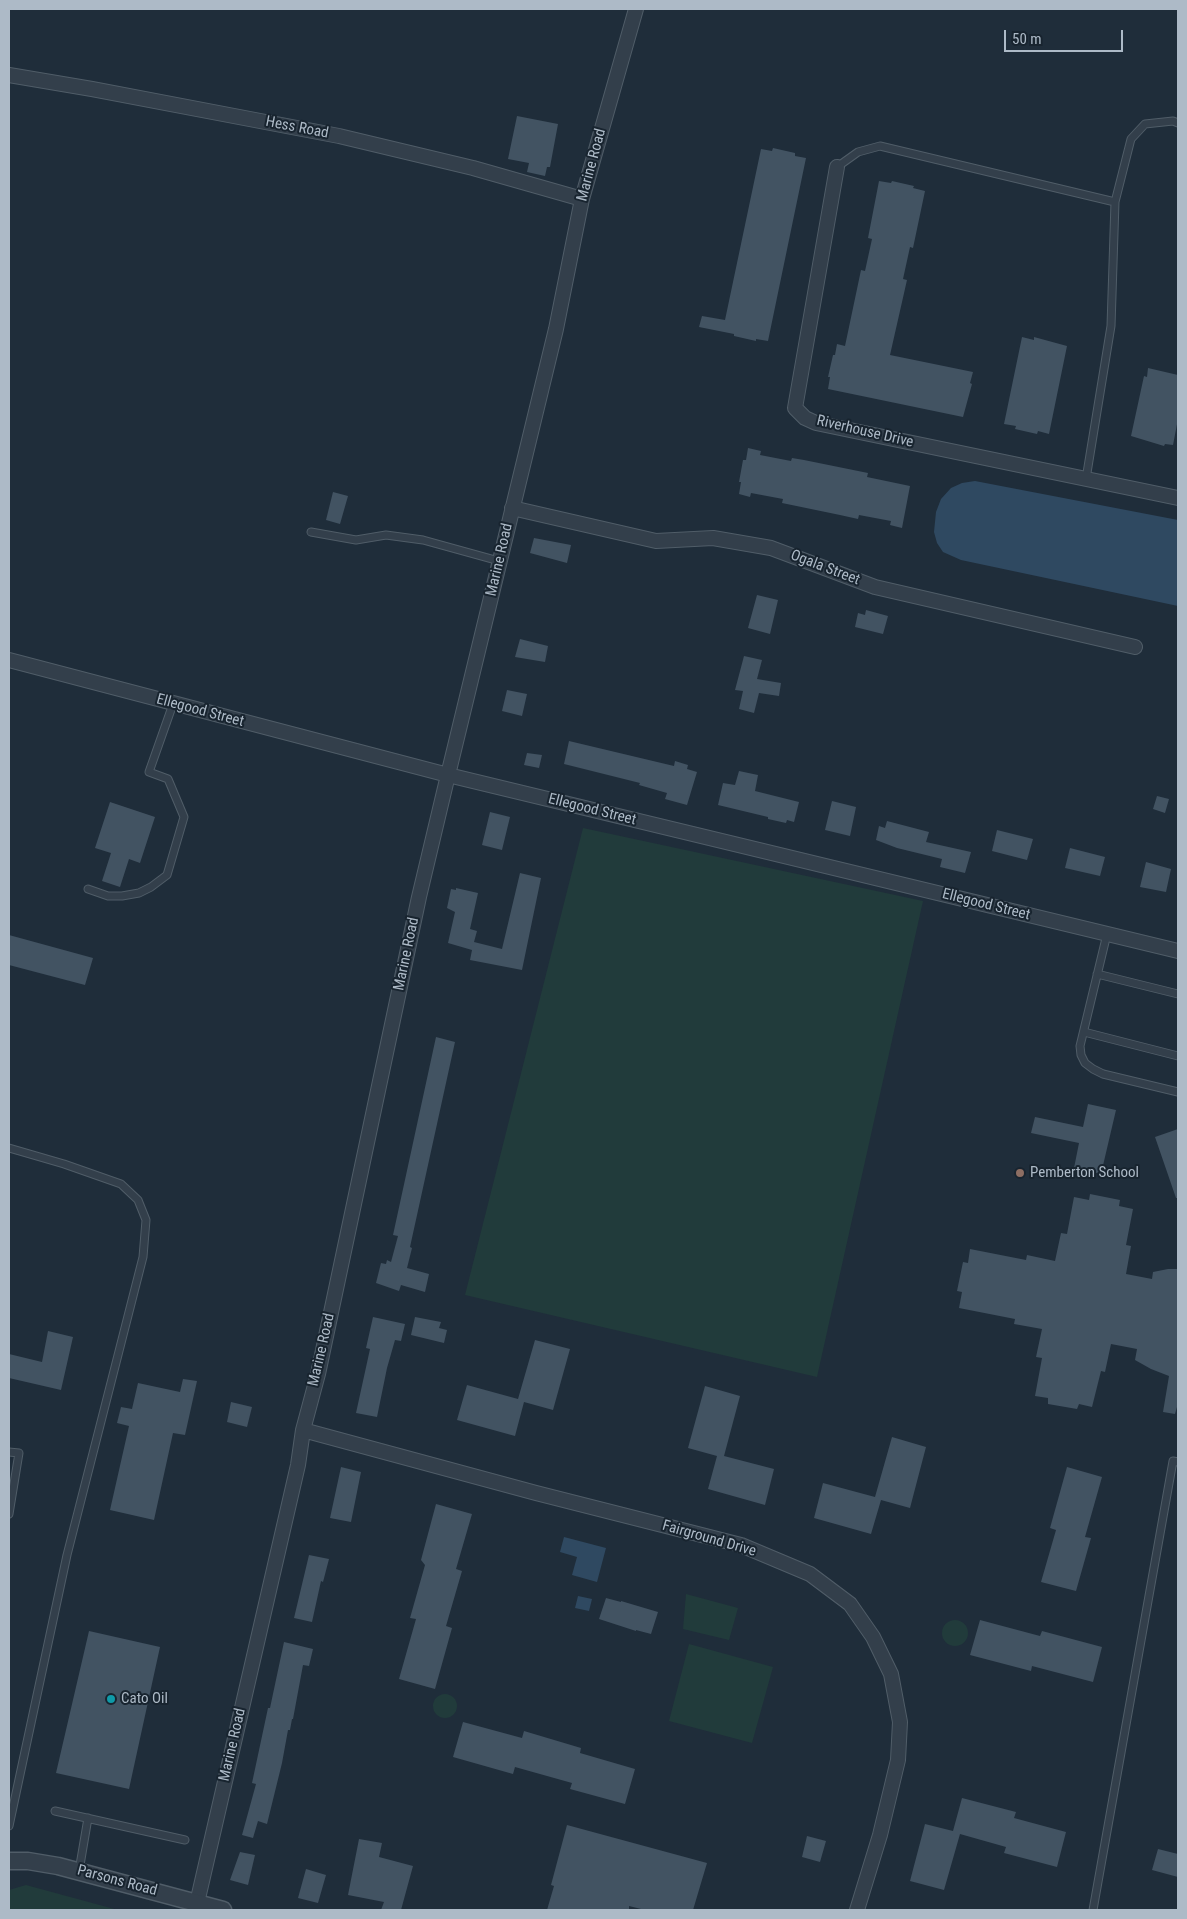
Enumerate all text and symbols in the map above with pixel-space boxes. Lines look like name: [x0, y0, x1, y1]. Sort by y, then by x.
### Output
scale bar: [1007, 20, 1126, 52]
text: 50 m: [1012, 30, 1042, 48]
street label: Hess Road: [264, 113, 330, 143]
street label: Marine Road: [574, 127, 610, 203]
street label: Riverhouse Drive: [815, 412, 915, 452]
street label: Marine Road: [483, 522, 517, 598]
street label: Ogala Street: [788, 547, 862, 589]
street label: Ellegood Street: [154, 691, 246, 731]
street label: Ellegood Street: [546, 790, 638, 830]
street label: Ellegood Street: [940, 885, 1032, 925]
street label: Marine Road: [390, 916, 424, 992]
place label: Pemberton School: [1030, 1164, 1139, 1182]
marker: Pemberton School: [1014, 1167, 1026, 1179]
street label: Marine Road: [305, 1312, 339, 1388]
street label: Fairground Drive: [660, 1517, 758, 1561]
place label: Cato Oil: [121, 1690, 168, 1708]
marker: Cato Oil: [105, 1693, 117, 1705]
street label: Marine Road: [216, 1707, 250, 1783]
street label: Parsons Road: [75, 1862, 159, 1900]

